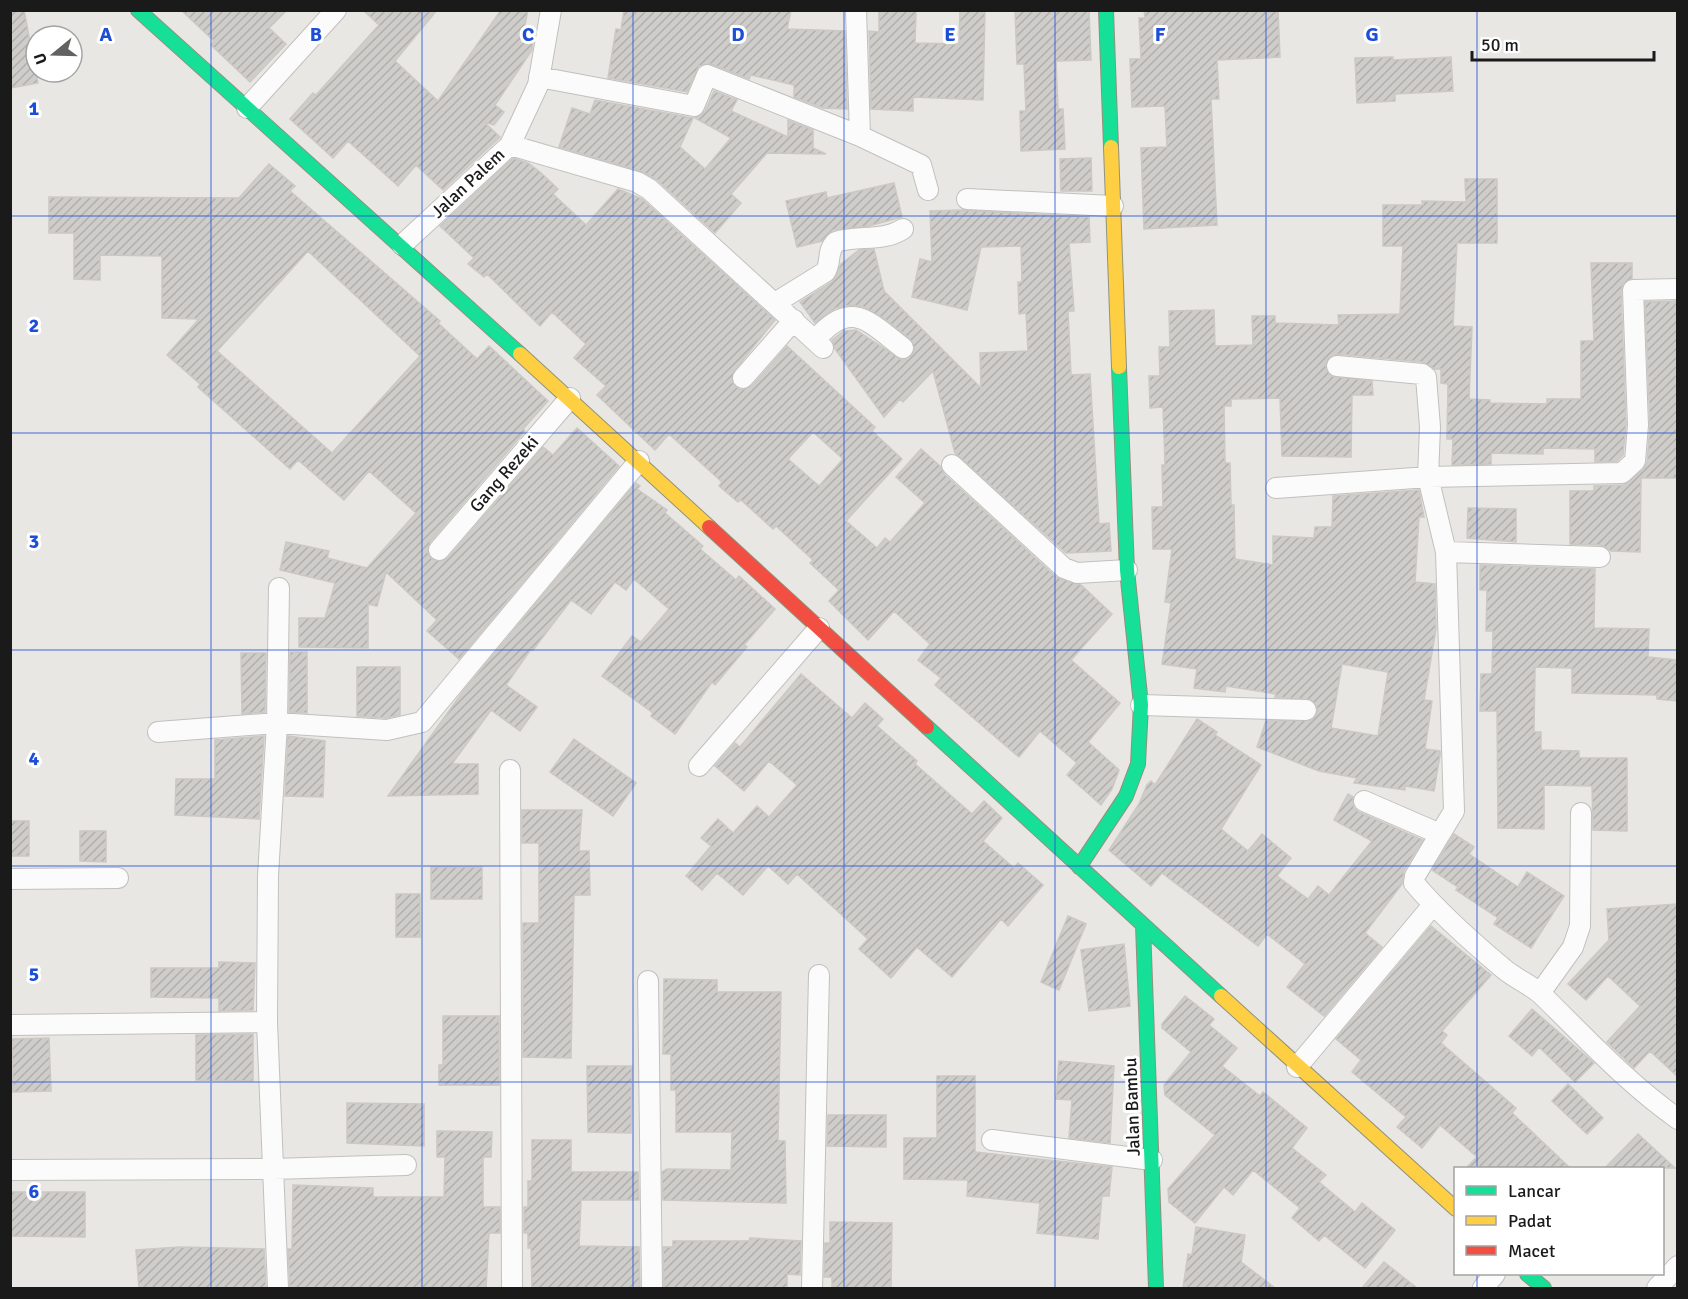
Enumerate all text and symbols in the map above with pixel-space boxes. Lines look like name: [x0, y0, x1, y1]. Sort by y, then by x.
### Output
text: A: [100, 22, 113, 47]
text: B: [310, 22, 322, 47]
text: C: [522, 22, 534, 47]
text: D: [731, 22, 745, 47]
text: E: [944, 22, 956, 47]
text: F: [1155, 22, 1166, 47]
text: G: [1365, 22, 1379, 47]
north arrow: [24, 24, 84, 84]
scale bar: [1472, 24, 1654, 62]
text: 50 m: [1481, 34, 1519, 56]
text: U: [30, 50, 52, 67]
text: 1: [29, 96, 40, 121]
street label: Jalan Palem: [427, 143, 509, 223]
text: 2: [29, 313, 39, 338]
street label: Gang Rezeki: [465, 431, 543, 517]
text: 3: [29, 529, 39, 554]
text: 4: [29, 746, 40, 771]
text: 5: [29, 962, 39, 987]
street label: Jalan Bambu: [1119, 1057, 1145, 1157]
legend: [1454, 1167, 1664, 1275]
text: 6: [29, 1179, 40, 1204]
text: Lancar: [1508, 1180, 1561, 1202]
text: Padat: [1508, 1210, 1552, 1232]
text: Macet: [1508, 1240, 1555, 1262]

